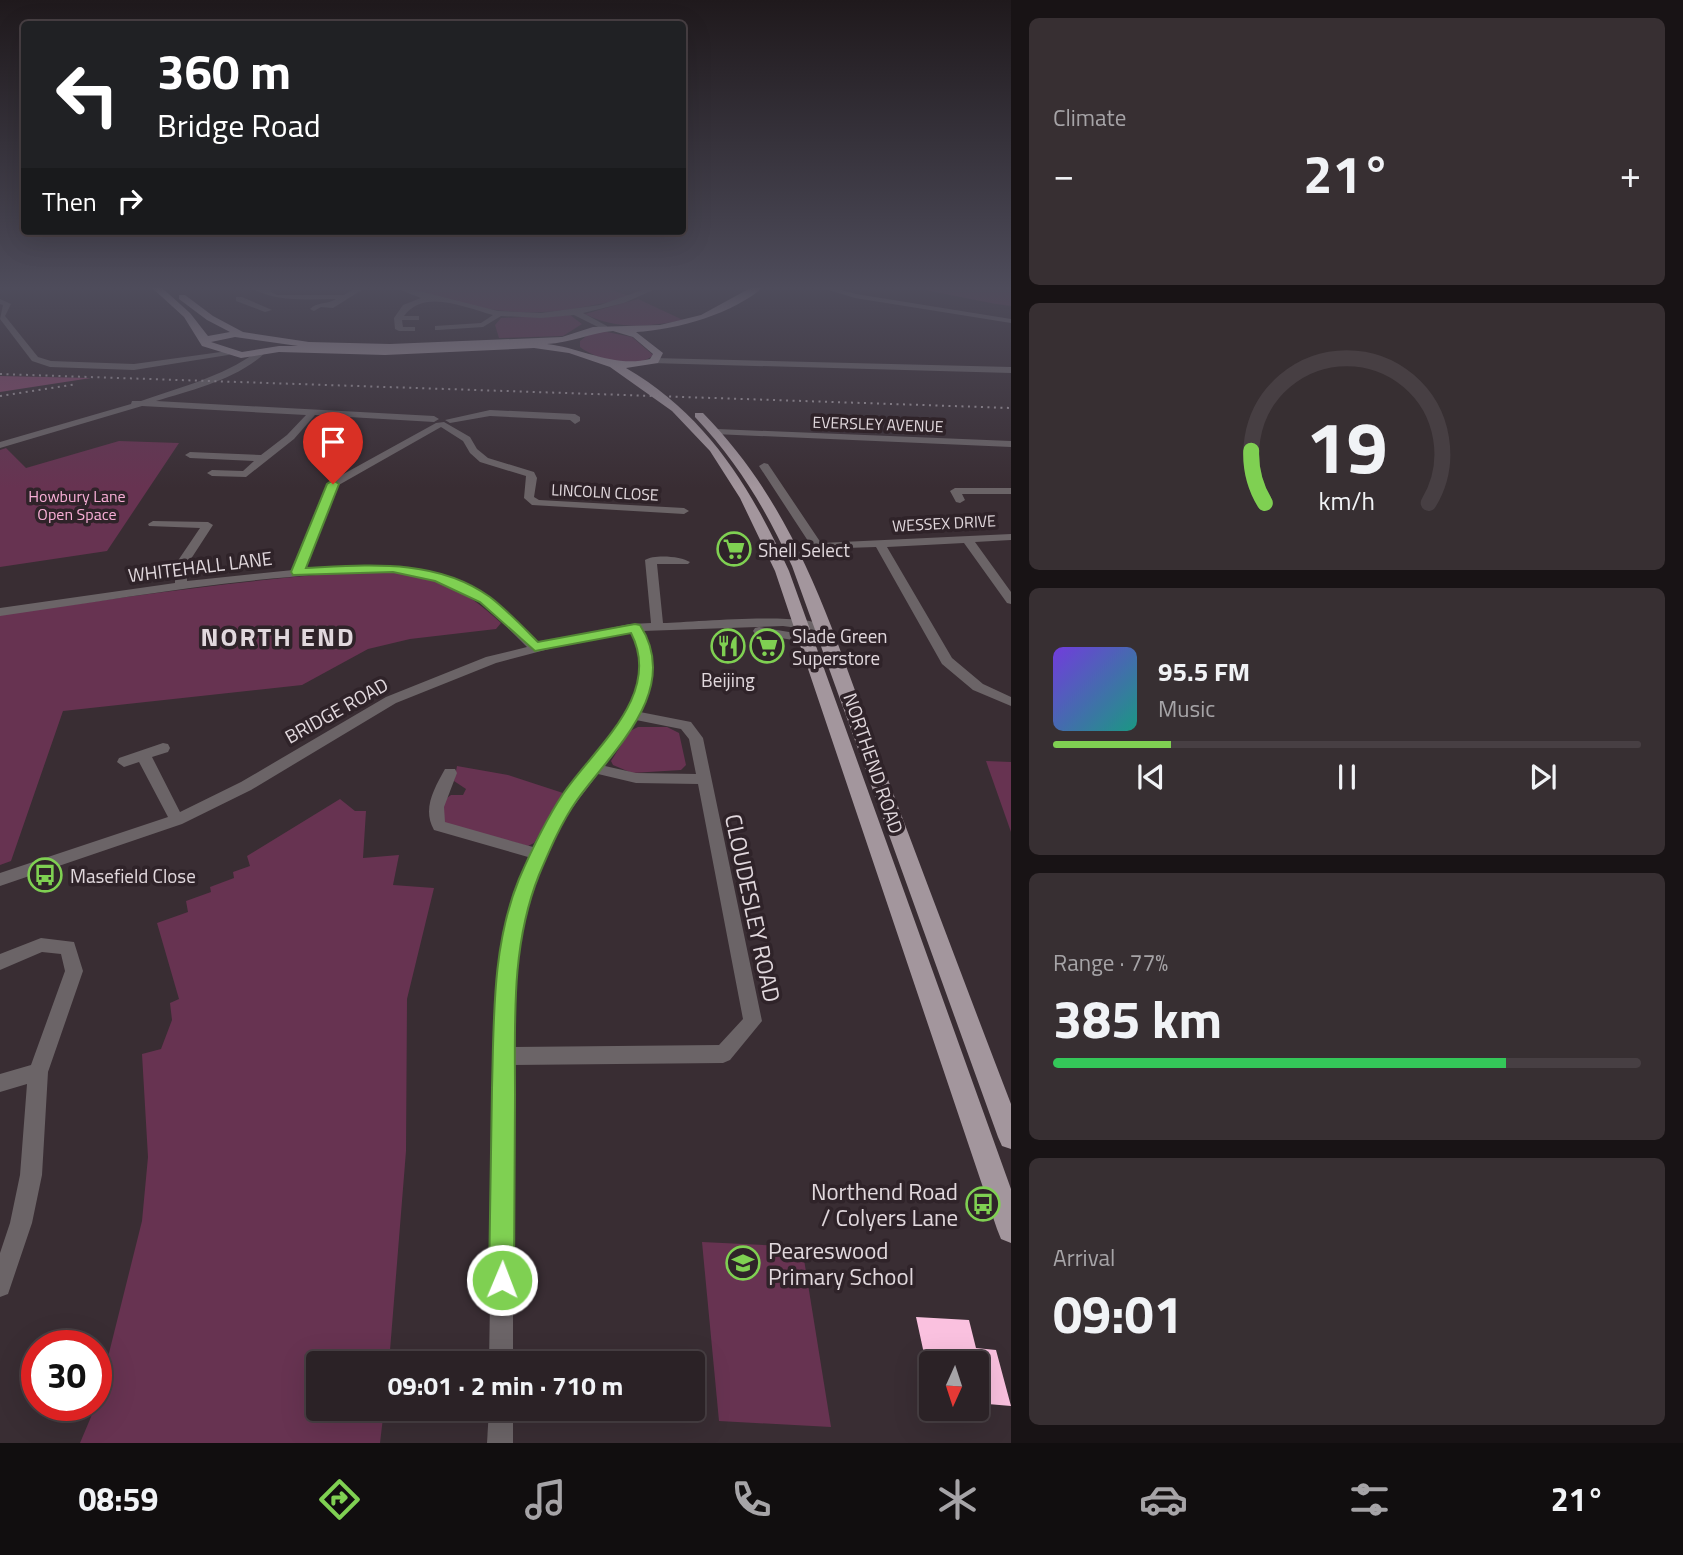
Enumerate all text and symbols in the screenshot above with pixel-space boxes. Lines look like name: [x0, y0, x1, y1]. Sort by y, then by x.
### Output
text: 360 m: [157, 33, 291, 108]
icon: left: [42, 49, 133, 140]
text: Climate: [1053, 100, 1126, 135]
text: Bridge Road: [157, 101, 321, 149]
text: 21°: [1303, 134, 1391, 213]
text: −: [1053, 145, 1074, 203]
text: +: [1620, 145, 1641, 203]
text: Then: [42, 182, 97, 221]
icon: right: [111, 182, 149, 220]
text: 19: [1306, 391, 1388, 501]
street label: EVERSLEY AVENUE: [812, 410, 944, 438]
pin: [303, 412, 363, 484]
icon: arrive: [314, 423, 352, 461]
street label: LINCOLN CLOSE: [551, 477, 660, 507]
text: km/h: [1319, 481, 1375, 519]
park label: Howbury Lane Open Space: [28, 484, 126, 526]
street label: WESSEX DRIVE: [891, 508, 997, 538]
supermarket icon: Shell Select: [715, 530, 753, 568]
place label: Shell Select: [758, 535, 850, 564]
street label: WHITEHALL LANE: [126, 543, 274, 589]
district label: NORTH END: [200, 617, 356, 656]
place label: Slade Green Superstore: [792, 621, 888, 672]
restaurant icon: Beijing: [709, 627, 747, 665]
supermarket icon: Slade Green Superstore: [748, 627, 786, 665]
text: 95.5 FM: [1158, 652, 1250, 691]
place label: Beijing: [701, 665, 755, 694]
street label: BRIDGE ROAD: [279, 670, 393, 750]
street label: NORTHEND ROAD: [836, 689, 912, 837]
text: Music: [1158, 691, 1215, 726]
icon: previous: [1132, 758, 1170, 796]
icon: pause: [1328, 758, 1366, 796]
icon: next: [1524, 758, 1562, 796]
street label: CLOUDESLEY ROAD: [716, 811, 790, 1005]
bus stop icon: Masefield Close: [26, 856, 64, 894]
place label: Masefield Close: [70, 861, 196, 890]
text: Range · 77%: [1053, 945, 1168, 980]
text: 385 km: [1053, 979, 1222, 1058]
place label: Northend Road / Colyers Lane: [811, 1174, 958, 1235]
bus stop icon: Northend Road / Colyers Lane: [964, 1185, 1002, 1223]
place label: Peareswood Primary School: [768, 1233, 914, 1294]
text: Arrival: [1053, 1240, 1115, 1275]
position arrow: [465, 1243, 539, 1317]
school or university icon: Peareswood Primary School: [724, 1244, 762, 1282]
text: 09:01: [1053, 1274, 1183, 1353]
speed limit sign: 30: [21, 1330, 112, 1421]
north arrow: [919, 1351, 989, 1421]
map controls: [919, 1351, 989, 1421]
text: 09:01 · 2 min · 710 m: [388, 1366, 623, 1405]
text: 08:59: [78, 1475, 158, 1523]
icon: directions: [315, 1475, 364, 1524]
icon: music: [521, 1475, 570, 1524]
icon: phone: [727, 1475, 776, 1524]
icon: climate: [933, 1475, 982, 1524]
icon: car: [1139, 1475, 1188, 1524]
icon: filters: [1345, 1475, 1394, 1524]
text: 21°: [1551, 1475, 1604, 1523]

